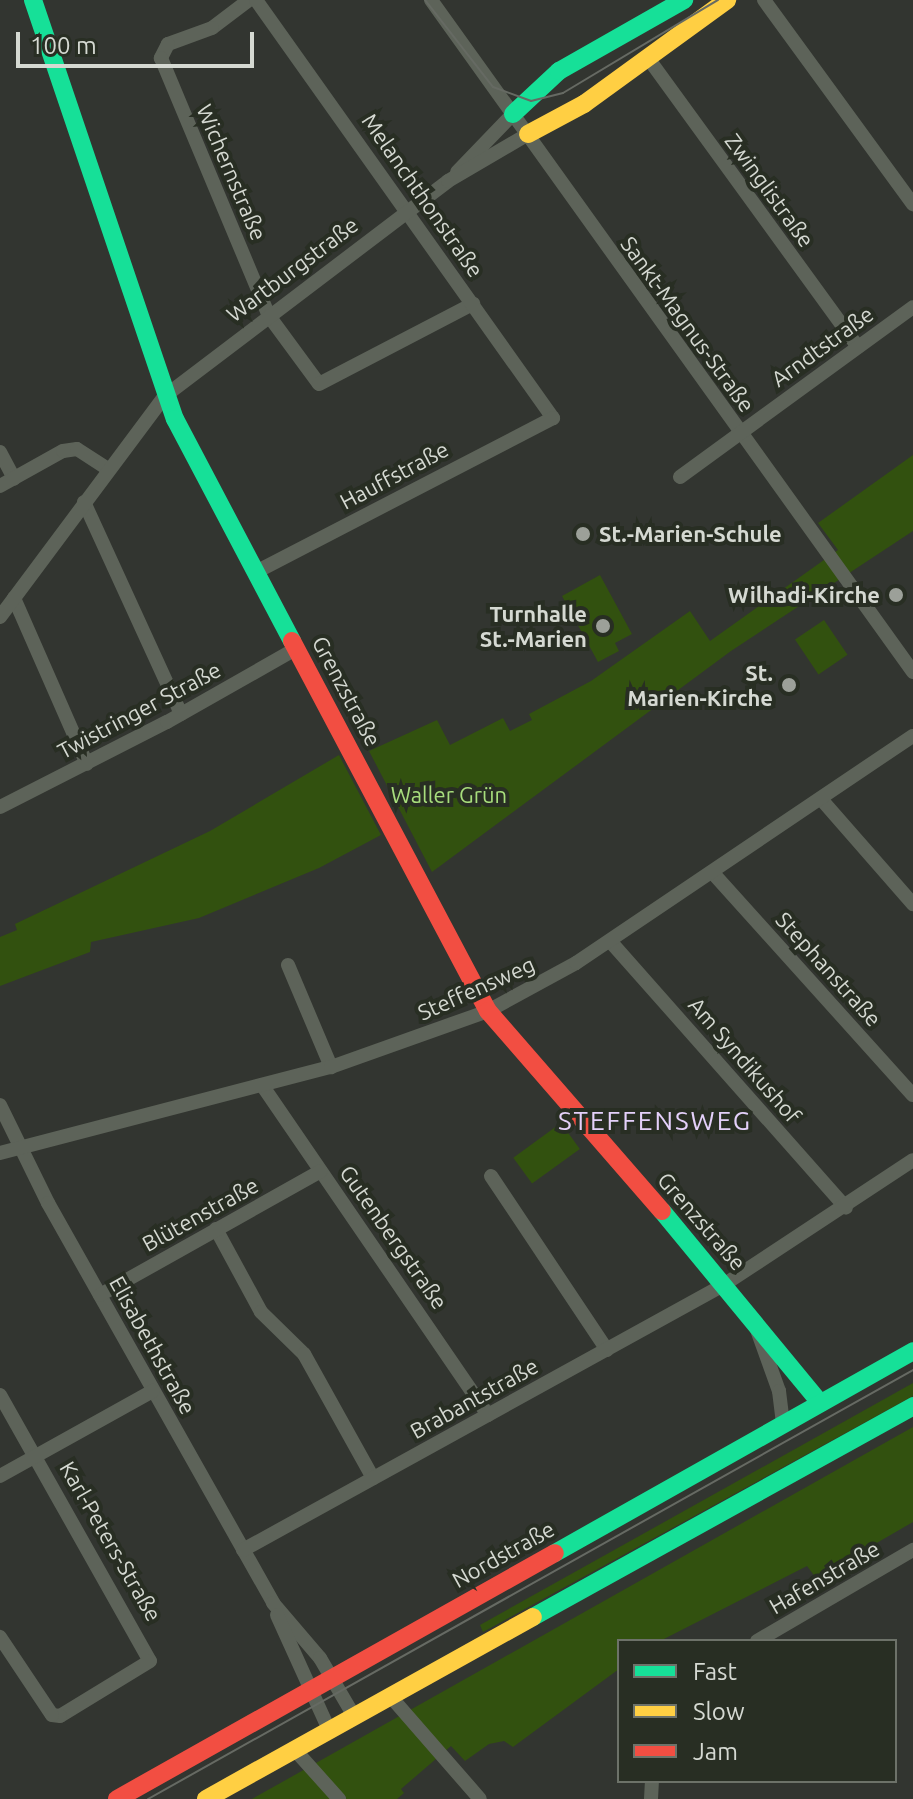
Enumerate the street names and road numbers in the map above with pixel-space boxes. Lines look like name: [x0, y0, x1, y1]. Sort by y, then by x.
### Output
street label: Wichernstraße: [191, 100, 273, 244]
street label: Melanchthonstraße: [357, 108, 489, 282]
street label: Zwinglistraße: [720, 128, 820, 252]
street label: Wartburgstraße: [221, 211, 363, 327]
street label: Sankt-Magnus-Straße: [616, 231, 760, 417]
street label: Arndtstraße: [766, 300, 878, 392]
street label: Hauffstraße: [335, 435, 453, 515]
street label: Grenzstraße: [307, 631, 387, 751]
street label: Twistringer Straße: [53, 656, 225, 764]
street label: Stephanstraße: [771, 906, 887, 1032]
street label: Steffensweg: [413, 950, 539, 1026]
street label: Am Syndikushof: [683, 992, 807, 1128]
street label: Gutenbergstraße: [335, 1160, 453, 1314]
street label: Grenzstraße: [652, 1167, 752, 1275]
street label: Blütenstraße: [137, 1171, 263, 1257]
street label: Elisabethstraße: [104, 1271, 202, 1419]
street label: Brabantstraße: [405, 1352, 543, 1444]
street label: Karl-Peters-Straße: [55, 1456, 167, 1626]
street label: Nordstraße: [447, 1515, 559, 1593]
street label: Hafenstraße: [764, 1535, 884, 1619]

